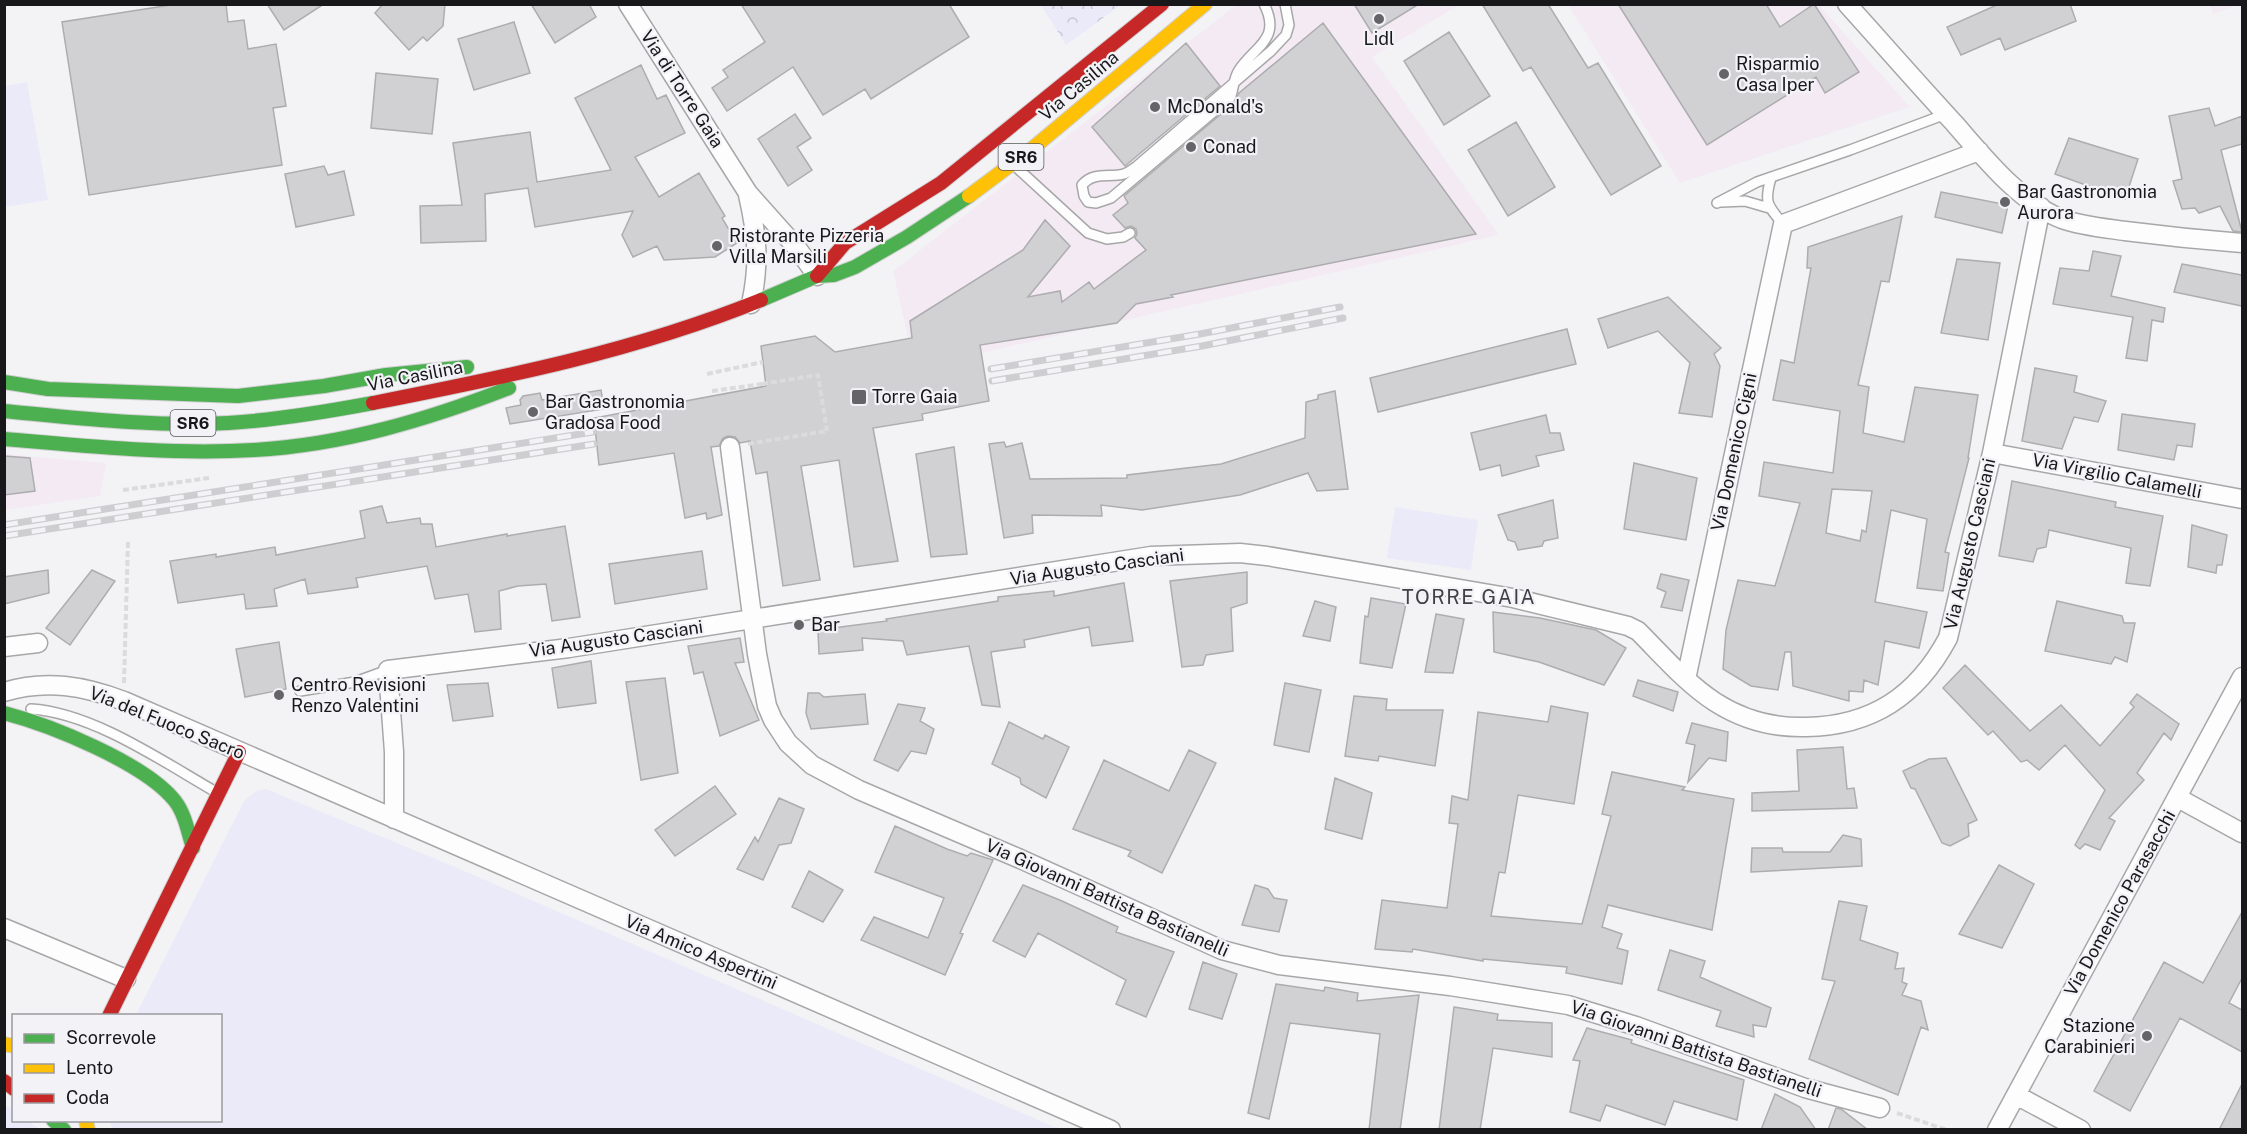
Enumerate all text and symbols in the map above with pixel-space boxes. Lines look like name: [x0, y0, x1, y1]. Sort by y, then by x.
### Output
marker: Lidl: [1372, 12, 1386, 26]
street label: Via di Torre Gaia: [637, 26, 728, 151]
place label: Lidl: [1363, 28, 1395, 49]
street label: Via Casilina: [1035, 46, 1123, 125]
place label: Risparmio Casa Iper: [1736, 53, 1819, 95]
marker: Risparmio Casa Iper: [1717, 67, 1731, 81]
place label: McDonald's: [1167, 96, 1263, 117]
marker: McDonald's: [1148, 100, 1162, 114]
place label: Conad: [1203, 136, 1257, 157]
marker: Conad: [1184, 140, 1198, 154]
road number: SR6: [998, 144, 1044, 170]
place label: Bar Gastronomia Aurora: [2017, 181, 2157, 223]
marker: Bar Gastronomia Aurora: [1998, 195, 2012, 209]
place label: Ristorante Pizzeria Villa Marsili: [729, 225, 884, 267]
marker: Ristorante Pizzeria Villa Marsili: [710, 239, 724, 253]
street label: Via Casilina: [365, 356, 464, 395]
street label: Via Domenico Cigni: [1706, 371, 1761, 533]
place label: Torre Gaia: [872, 386, 958, 407]
marker: Torre Gaia: [850, 388, 868, 406]
place label: Bar Gastronomia Gradosa Food: [545, 391, 685, 433]
marker: Bar Gastronomia Gradosa Food: [526, 405, 540, 419]
road number: SR6: [170, 410, 216, 436]
street label: Via Virgilio Calamelli: [2031, 449, 2204, 502]
street label: Via Augusto Casciani: [1940, 456, 1999, 632]
street label: Via Augusto Casciani: [1009, 544, 1185, 589]
district label: TORRE GAIA: [1402, 585, 1536, 609]
place label: Bar: [811, 614, 840, 635]
street label: Via Augusto Casciani: [528, 616, 704, 661]
marker: Bar: [792, 618, 806, 632]
place label: Centro Revisioni Renzo Valentini: [291, 674, 426, 716]
street label: Via del Fuoco Sacro: [87, 682, 248, 763]
marker: Centro Revisioni Renzo Valentini: [272, 688, 286, 702]
street label: Via Domenico Parasacchi: [2060, 806, 2180, 999]
street label: Via Giovanni Battista Bastianelli: [982, 834, 1232, 961]
street label: Via Amico Aspertini: [622, 910, 781, 993]
street label: Via Giovanni Battista Bastianelli: [1568, 996, 1824, 1101]
legend: [12, 1014, 222, 1122]
place label: Stazione Carabinieri: [2044, 1015, 2135, 1057]
text: Scorrevole: [66, 1027, 156, 1048]
marker: Stazione Carabinieri: [2140, 1029, 2154, 1043]
text: Lento: [66, 1057, 113, 1078]
text: Coda: [66, 1087, 109, 1108]

